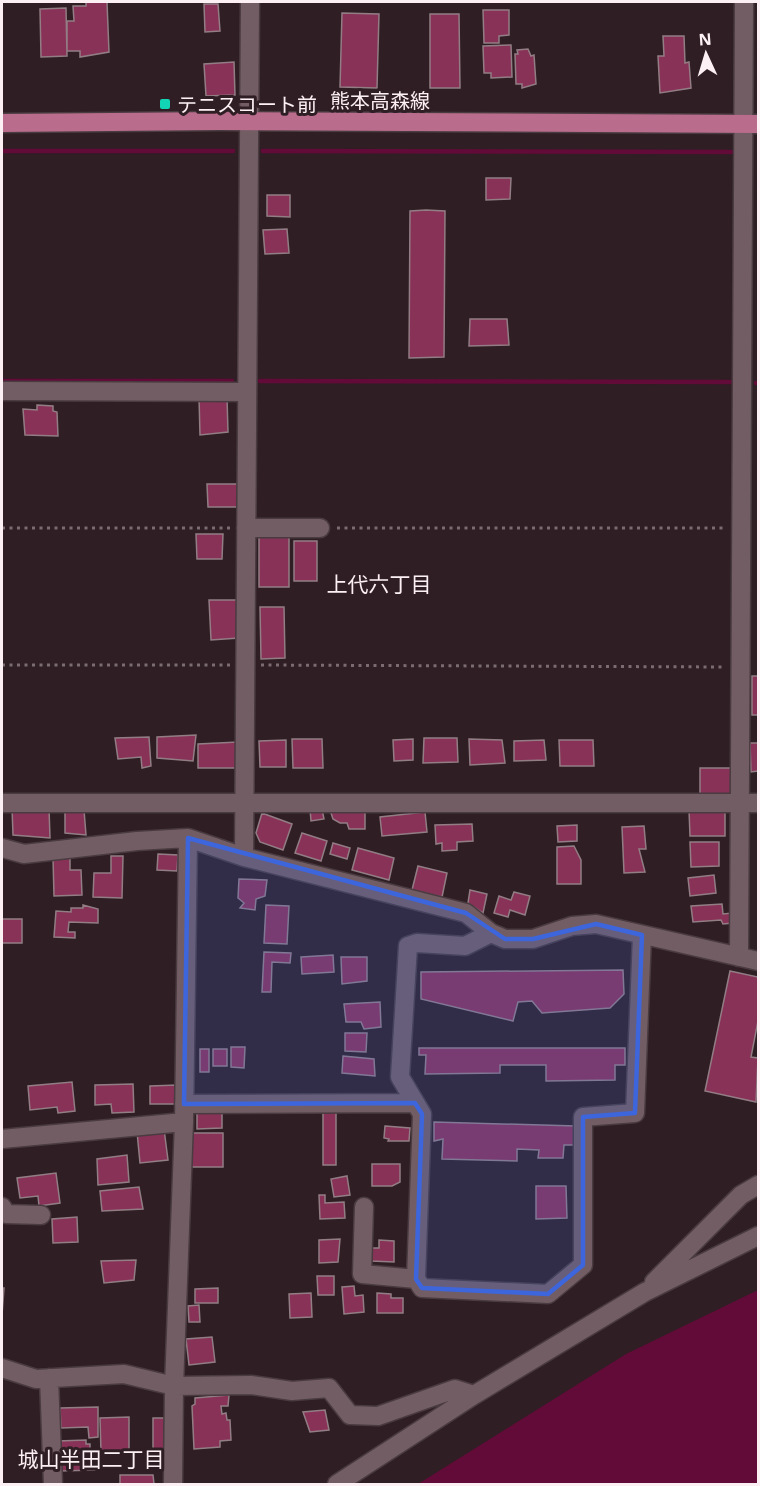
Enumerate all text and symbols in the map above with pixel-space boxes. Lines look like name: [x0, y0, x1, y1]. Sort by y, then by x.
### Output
north arrow: [676, 24, 736, 84]
text: N: [698, 28, 712, 50]
street label: 熊本高森線: [330, 87, 430, 114]
place label: テニスコート前: [177, 91, 317, 118]
marker: テニスコート前: [158, 97, 172, 111]
district label: 上代六丁目: [327, 570, 432, 598]
district label: 城山半田二丁目: [18, 1445, 165, 1473]

